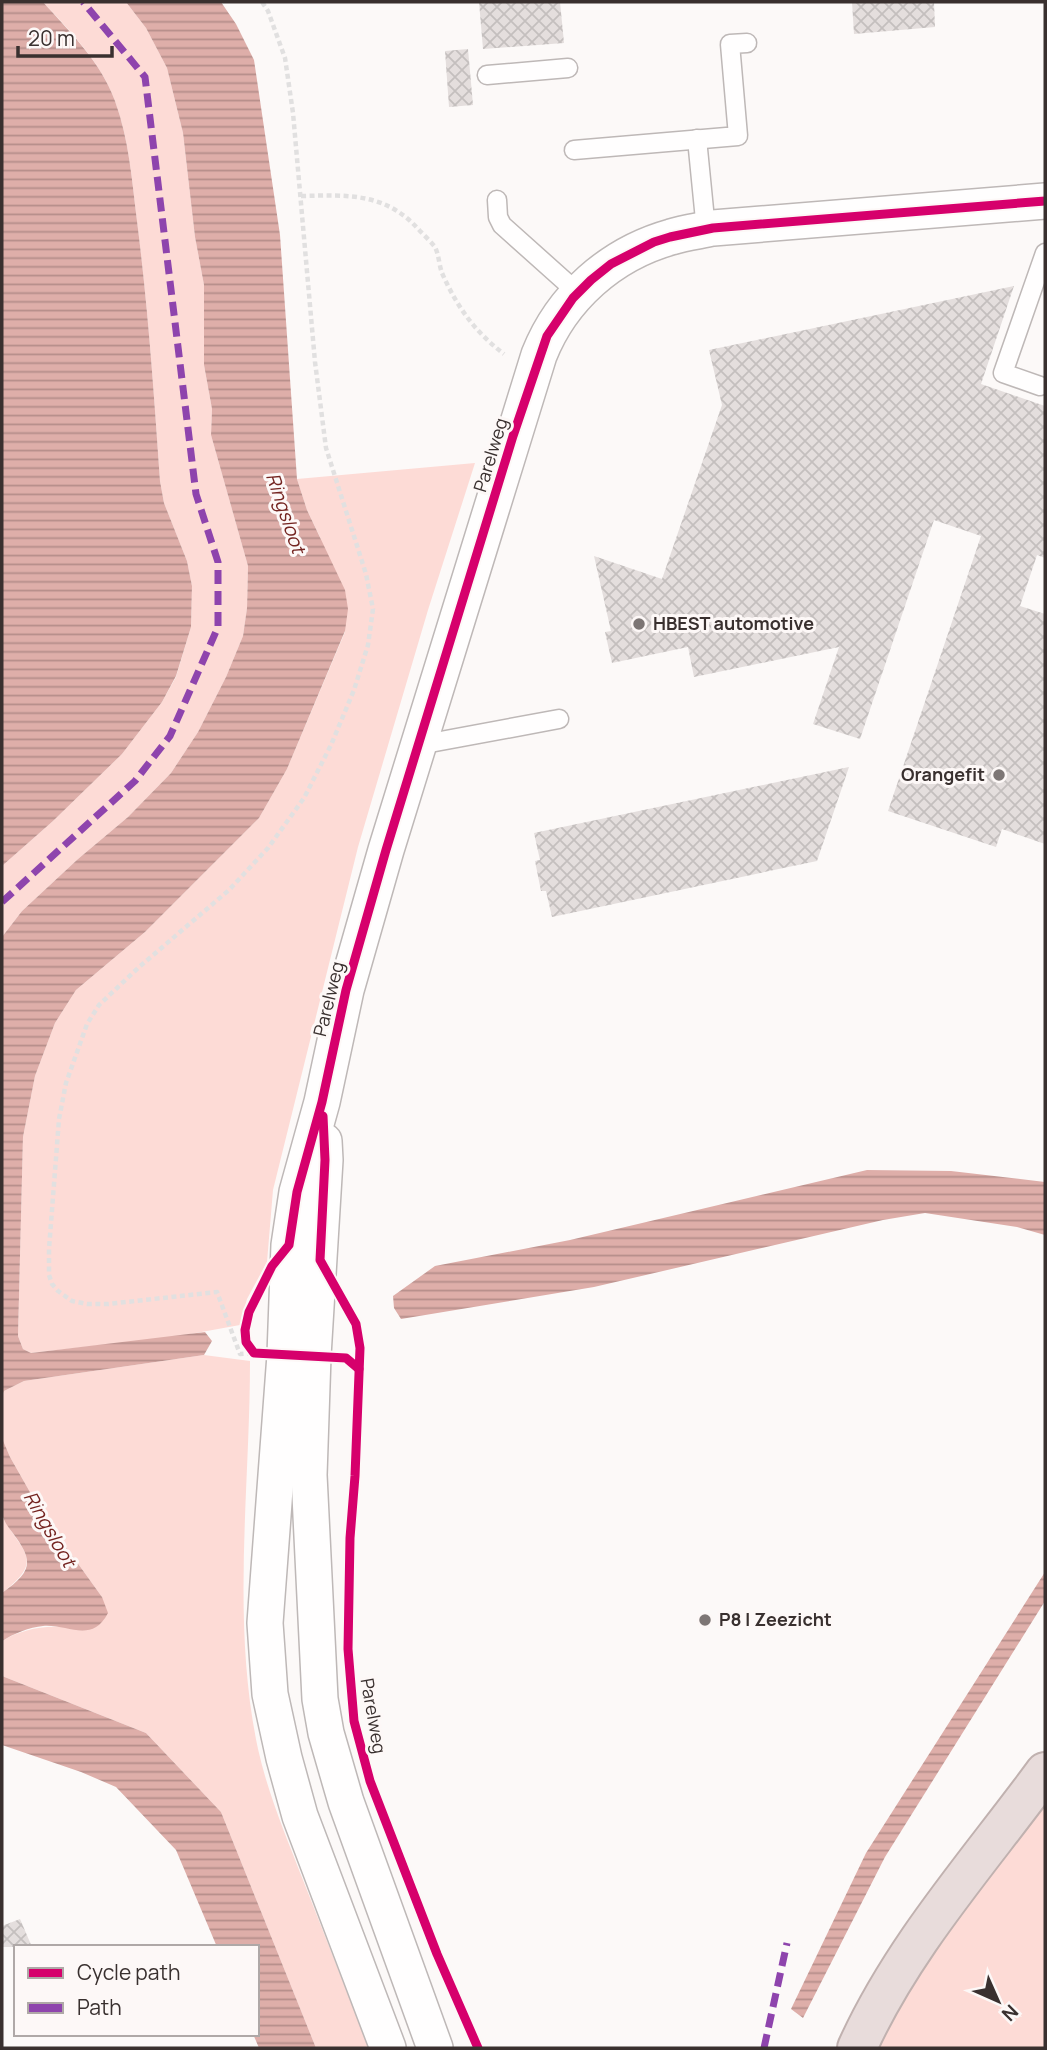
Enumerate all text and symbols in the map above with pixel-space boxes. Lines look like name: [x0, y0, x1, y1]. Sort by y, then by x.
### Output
scale bar: [18, 14, 112, 58]
text: 20 m: [28, 24, 75, 52]
street label: Parelweg: [467, 415, 513, 495]
water label: Ringsloot: [260, 469, 313, 559]
place label: HBEST automotive: [653, 611, 814, 635]
marker: HBEST automotive: [631, 616, 647, 632]
place label: Orangefit: [901, 762, 985, 786]
marker: Orangefit: [991, 767, 1007, 783]
street label: Parelweg: [307, 959, 349, 1039]
water label: Ringsloot: [18, 1486, 83, 1574]
place label: P8 | Zeezicht: [719, 1607, 832, 1631]
marker: P8 | Zeezicht: [697, 1612, 713, 1628]
street label: Parelweg: [356, 1676, 392, 1755]
legend: [14, 1945, 259, 2036]
text: Cycle path: [77, 1958, 180, 1986]
north arrow: [963, 1966, 1033, 2036]
text: Path: [77, 1993, 122, 2021]
text: N: [996, 1999, 1024, 2027]

